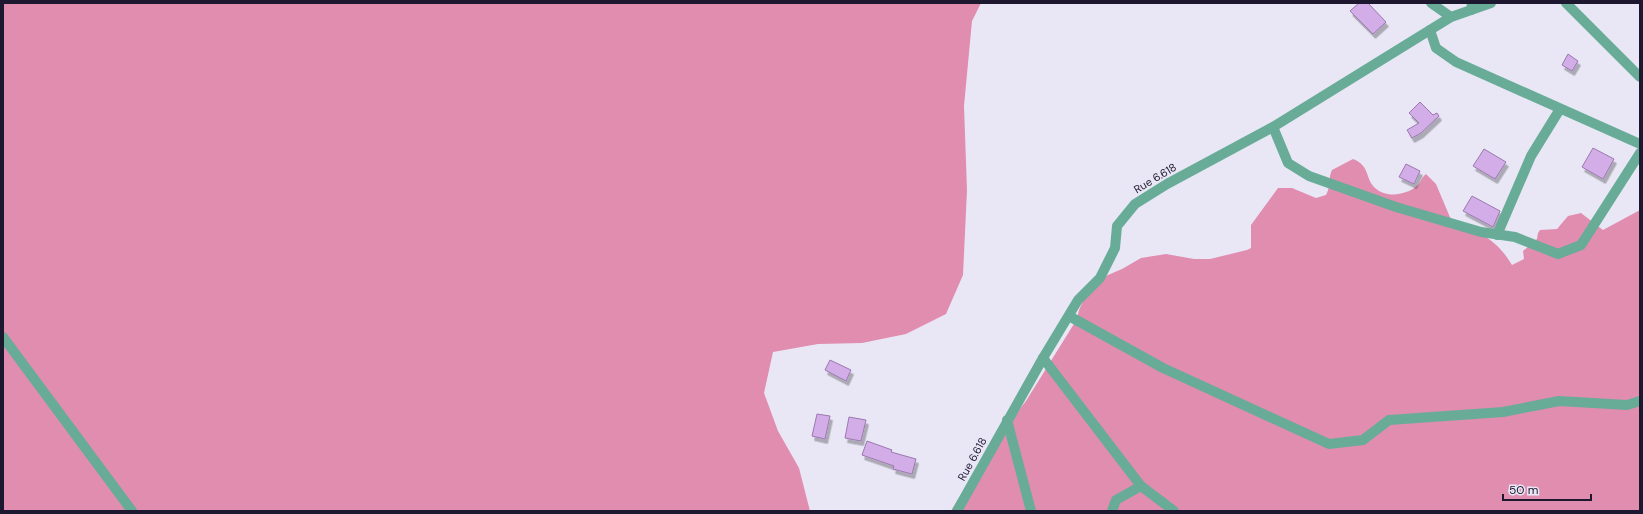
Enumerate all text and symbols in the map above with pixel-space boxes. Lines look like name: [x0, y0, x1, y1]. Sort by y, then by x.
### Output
street label: Rue 6.618: [1131, 160, 1179, 196]
street label: Rue 6.618: [954, 435, 990, 483]
scale bar: [1503, 476, 1591, 502]
text: 50 m: [1509, 482, 1538, 498]

